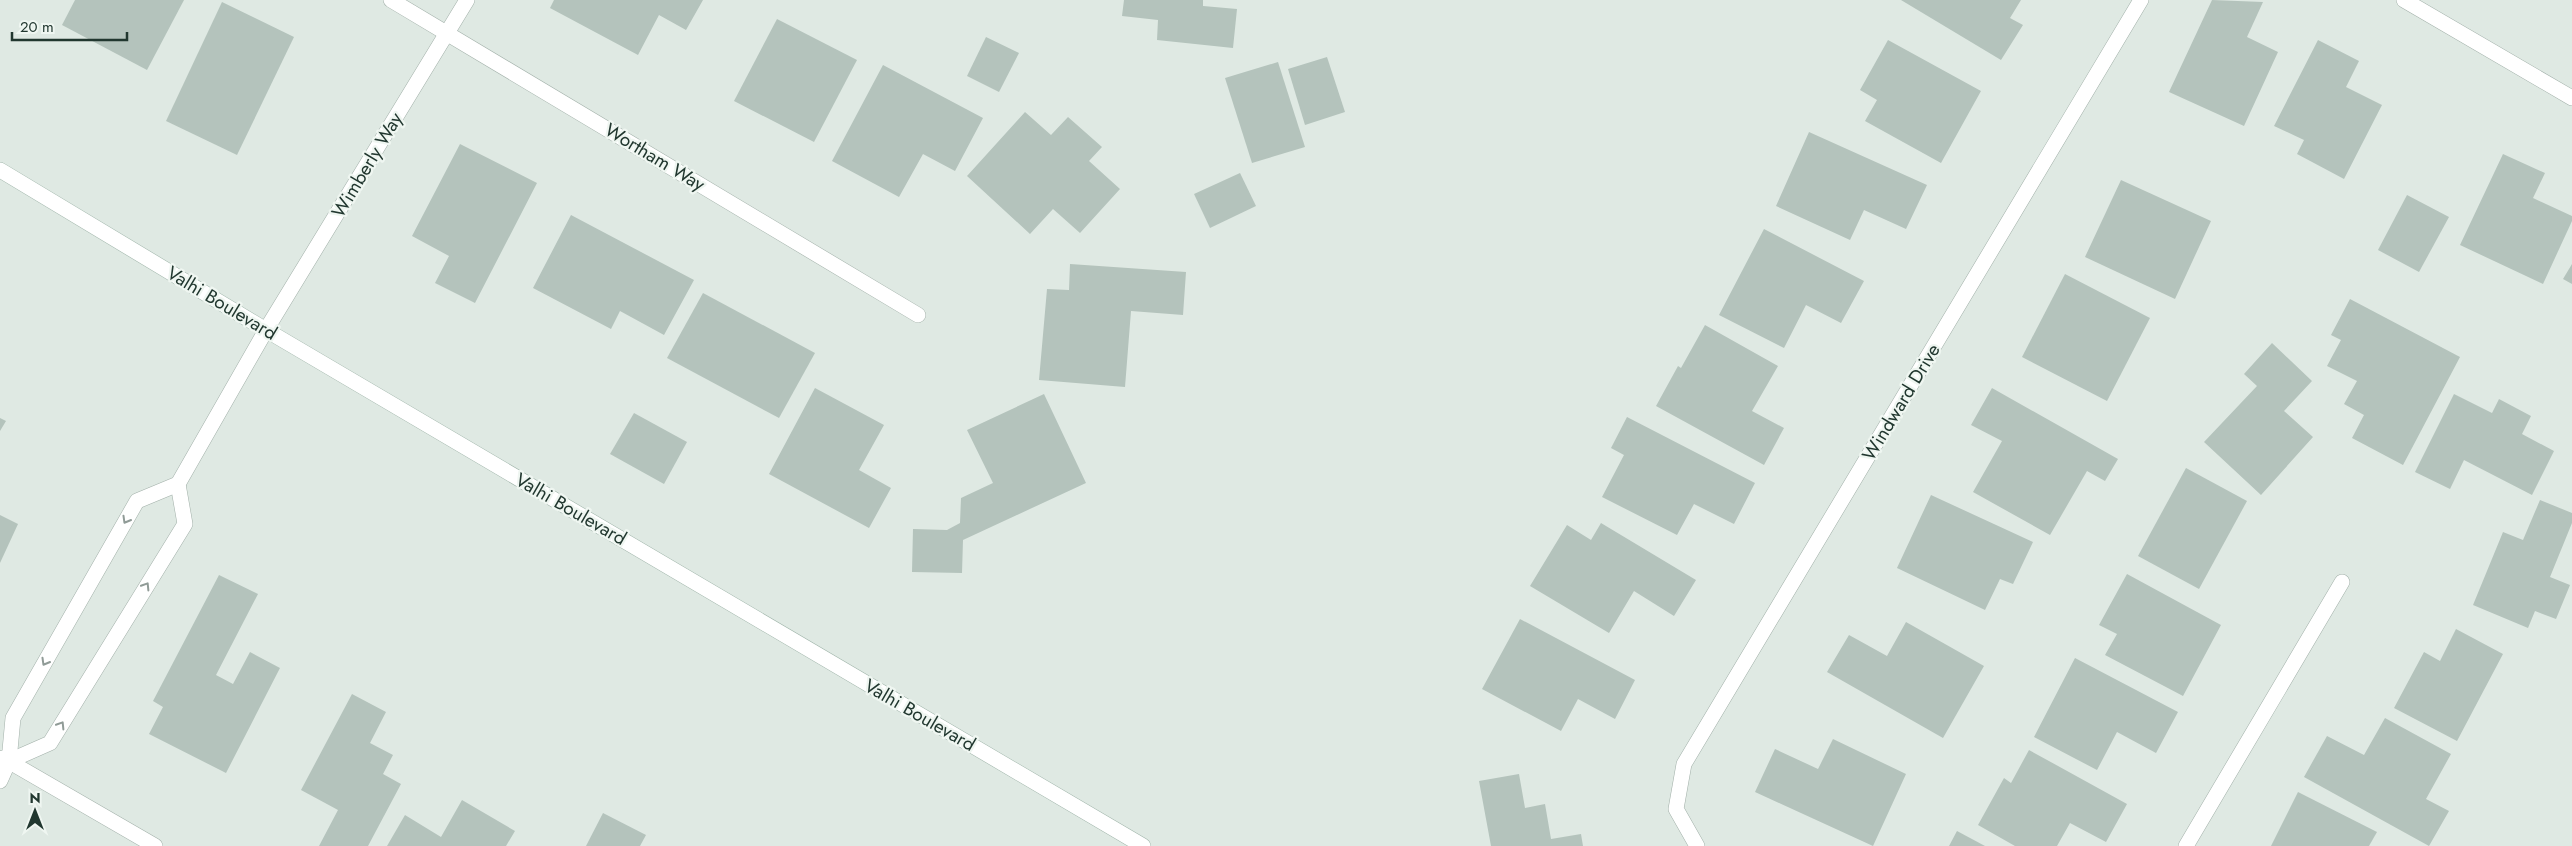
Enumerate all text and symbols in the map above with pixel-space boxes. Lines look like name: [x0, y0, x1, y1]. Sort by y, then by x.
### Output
scale bar: [12, 10, 128, 42]
text: 20 m: [20, 16, 54, 38]
street label: Wimberly Way: [325, 107, 409, 223]
street label: Wortham Way: [600, 116, 711, 198]
street label: Valhi Boulevard: [162, 259, 282, 347]
street label: Windward Drive: [1855, 338, 1947, 465]
street label: Valhi Boulevard: [510, 466, 632, 552]
one-way arrow: [122, 515, 132, 524]
one-way arrow: [140, 583, 150, 592]
one-way arrow: [42, 656, 52, 665]
street label: Valhi Boulevard: [859, 672, 981, 758]
one-way arrow: [55, 721, 65, 730]
north arrow: [10, 786, 60, 836]
text: N: [29, 788, 41, 808]

